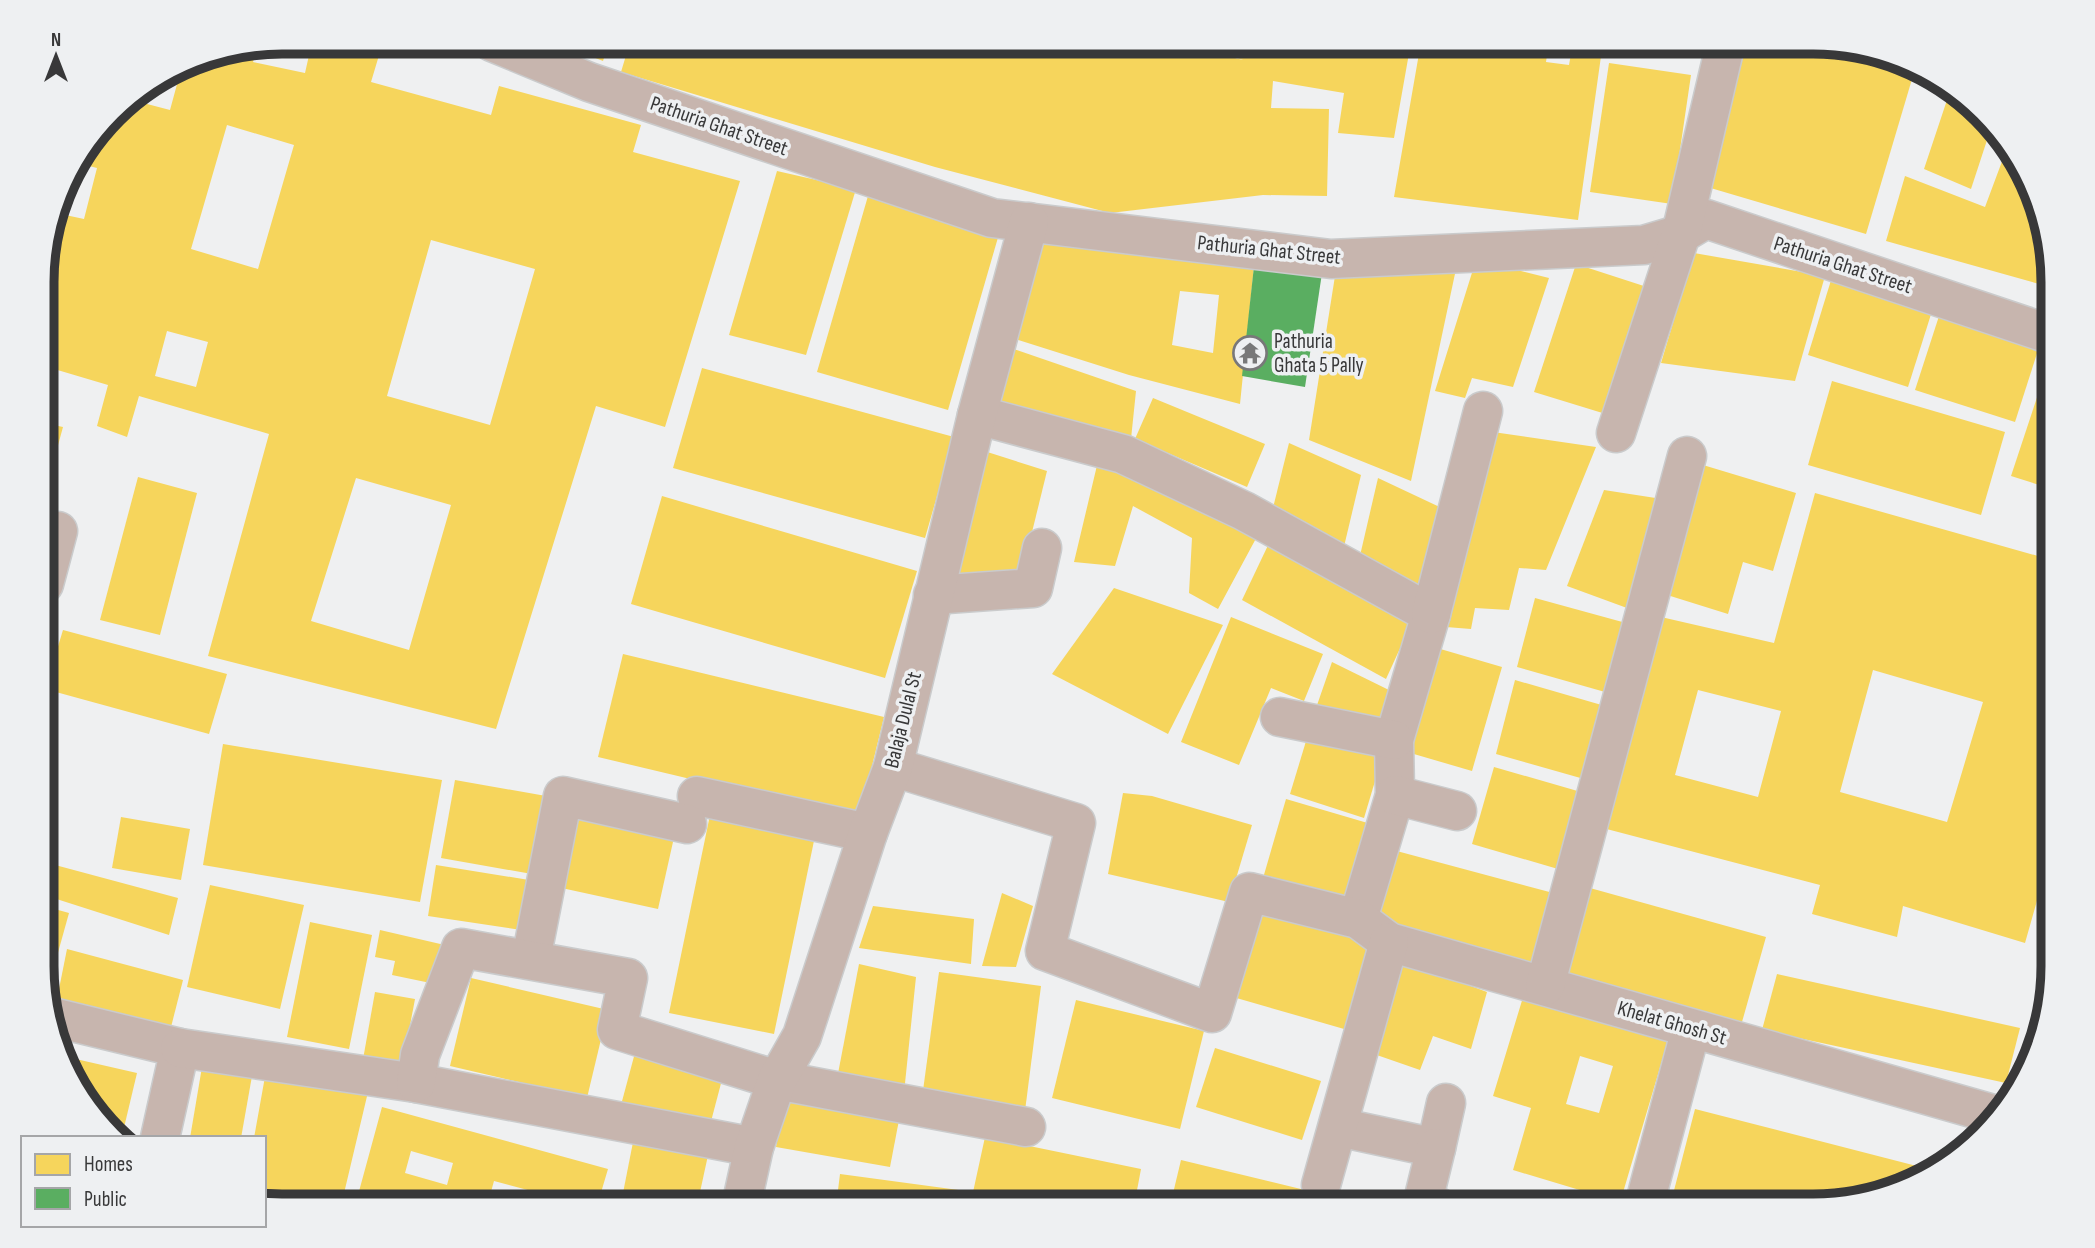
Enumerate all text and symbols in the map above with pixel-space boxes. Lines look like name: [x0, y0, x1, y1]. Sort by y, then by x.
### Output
north arrow: [21, 21, 91, 91]
text: N: [51, 29, 61, 52]
street label: Pathuria Ghat Street: [647, 91, 791, 161]
street label: Pathuria Ghat Street: [1196, 230, 1342, 270]
street label: Pathuria Ghat Street: [1771, 231, 1915, 299]
place label: Pathuria Ghata 5 Pally: [1274, 329, 1364, 378]
temple icon: Pathuria Ghata 5 Pally: [1231, 334, 1269, 372]
street label: Balaja Dulal St: [879, 669, 927, 771]
street label: Khelat Ghosh St: [1615, 996, 1729, 1050]
legend: [21, 1136, 266, 1227]
text: Homes: [84, 1152, 133, 1177]
text: Public: [84, 1187, 127, 1212]

